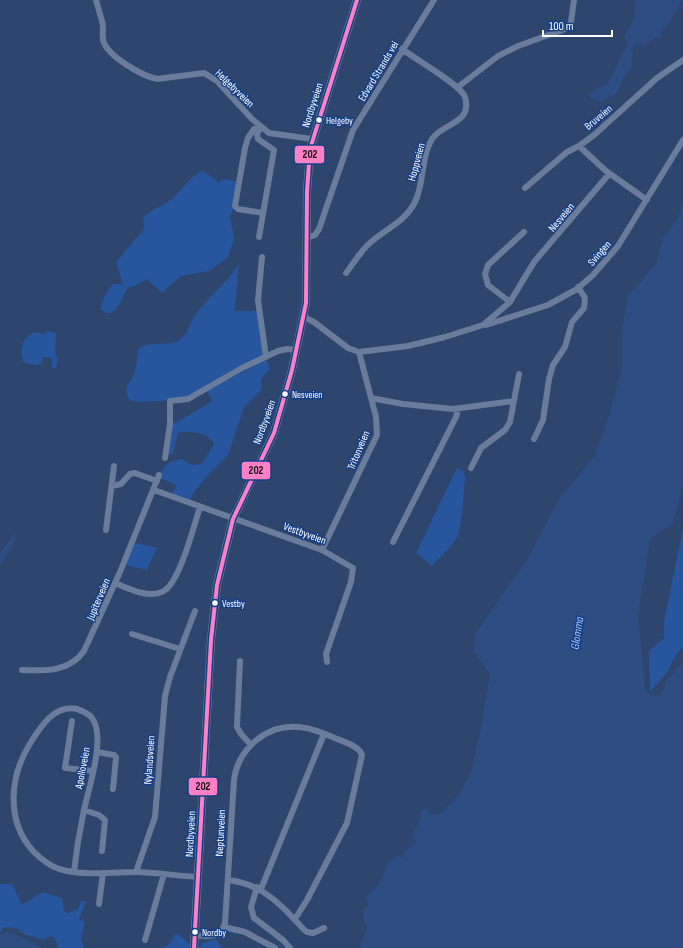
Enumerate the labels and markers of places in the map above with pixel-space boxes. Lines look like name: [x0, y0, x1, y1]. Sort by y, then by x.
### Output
marker: Helgeby: [314, 115, 324, 125]
place label: Helgeby: [326, 115, 353, 127]
marker: Nesveien: [280, 389, 290, 399]
place label: Nesveien: [292, 389, 323, 401]
marker: Vestby: [210, 598, 220, 608]
place label: Vestby: [222, 598, 245, 610]
marker: Nordby: [190, 927, 200, 937]
place label: Nordby: [202, 927, 226, 939]

